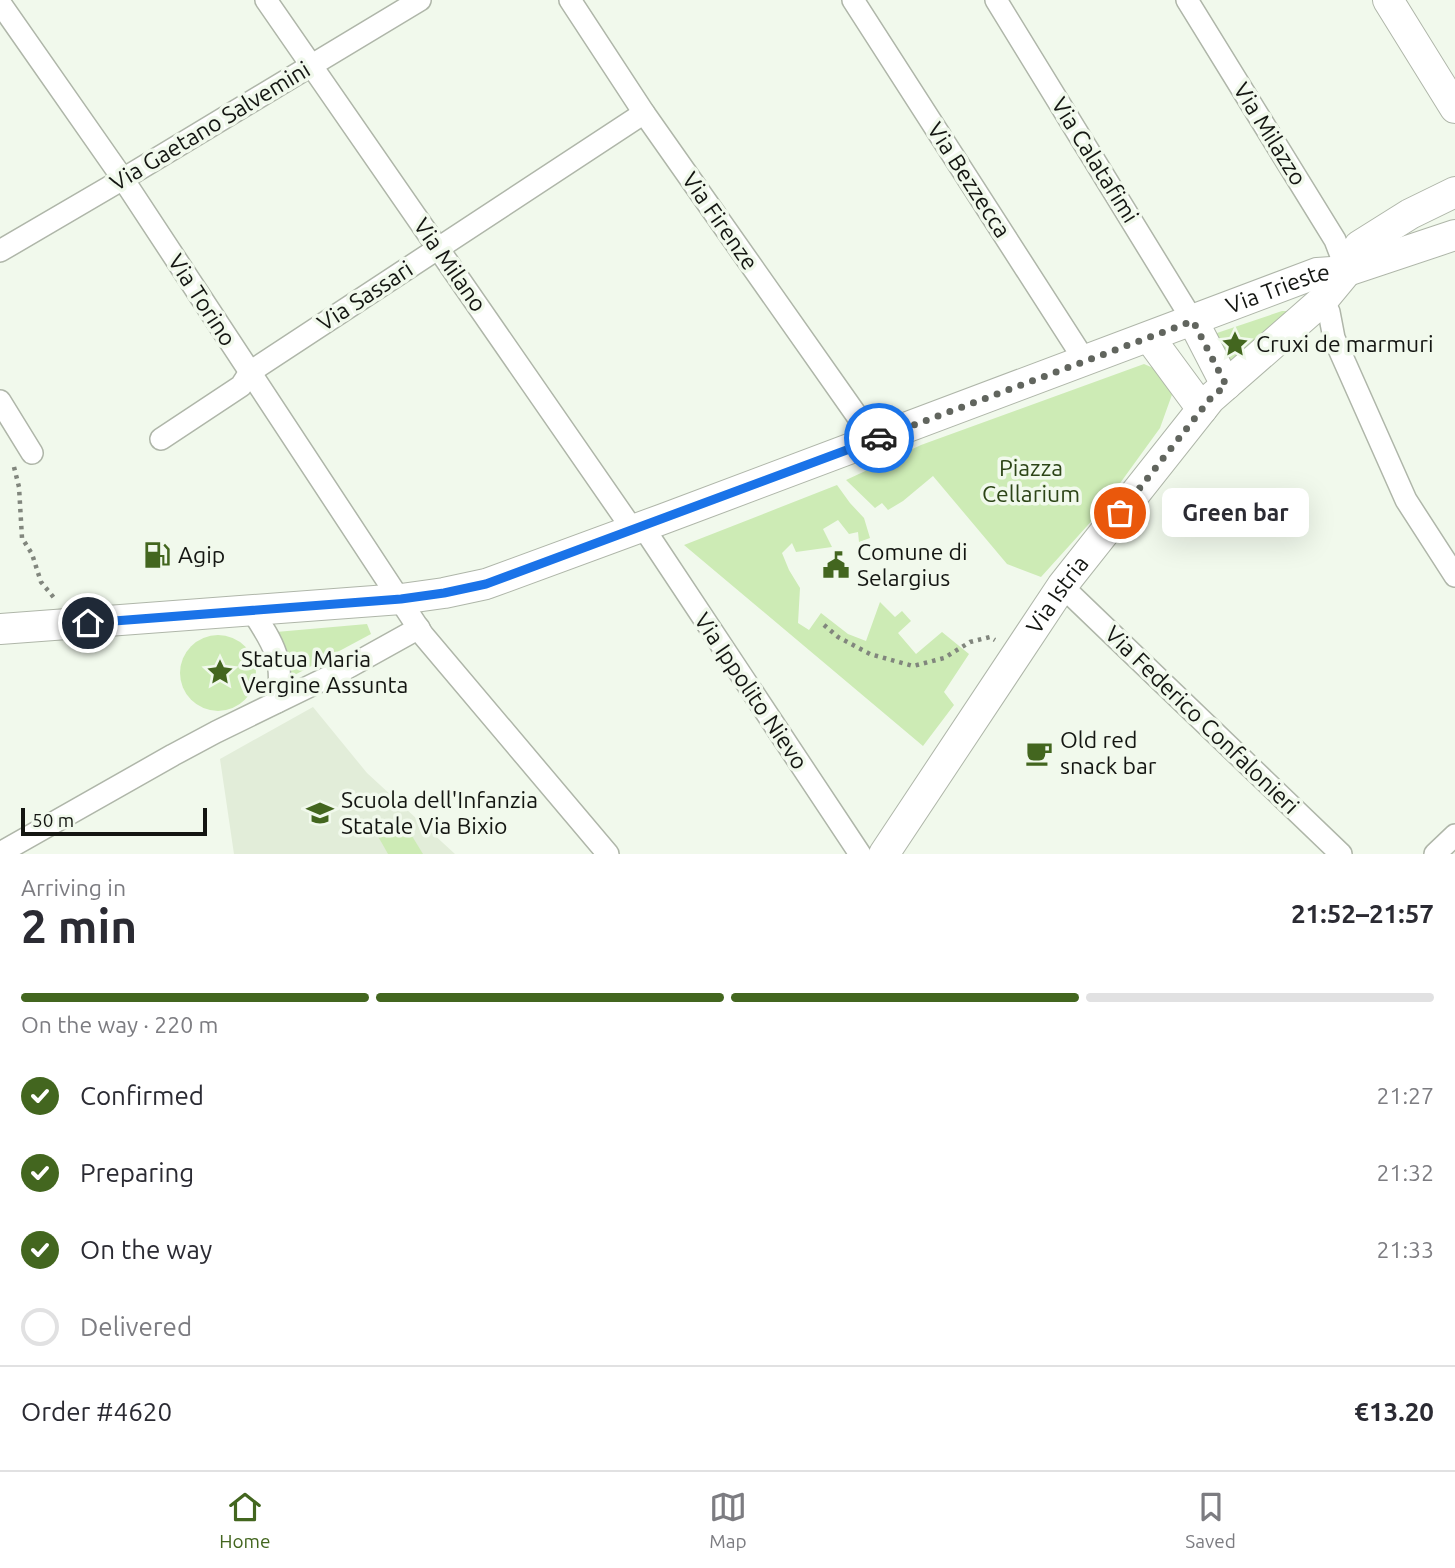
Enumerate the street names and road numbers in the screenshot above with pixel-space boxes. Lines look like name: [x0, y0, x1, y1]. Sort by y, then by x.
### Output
street label: Via Gaetano Salvemini: [105, 56, 314, 195]
street label: Via Milazzo: [1229, 78, 1312, 189]
street label: Via Calatafimi: [1047, 93, 1144, 227]
street label: Via Bezzecca: [923, 118, 1016, 242]
street label: Via Firenze: [678, 167, 763, 274]
street label: Via Milano: [409, 213, 492, 316]
street label: Via Torino: [164, 249, 241, 350]
street label: Via Sassari: [313, 256, 417, 335]
street label: Via Trieste: [1222, 259, 1330, 318]
street label: Via Istria: [1021, 551, 1093, 638]
street label: Via Ippolito Nievo: [690, 608, 813, 774]
street label: Via Federico Confalonieri: [1100, 621, 1304, 819]

